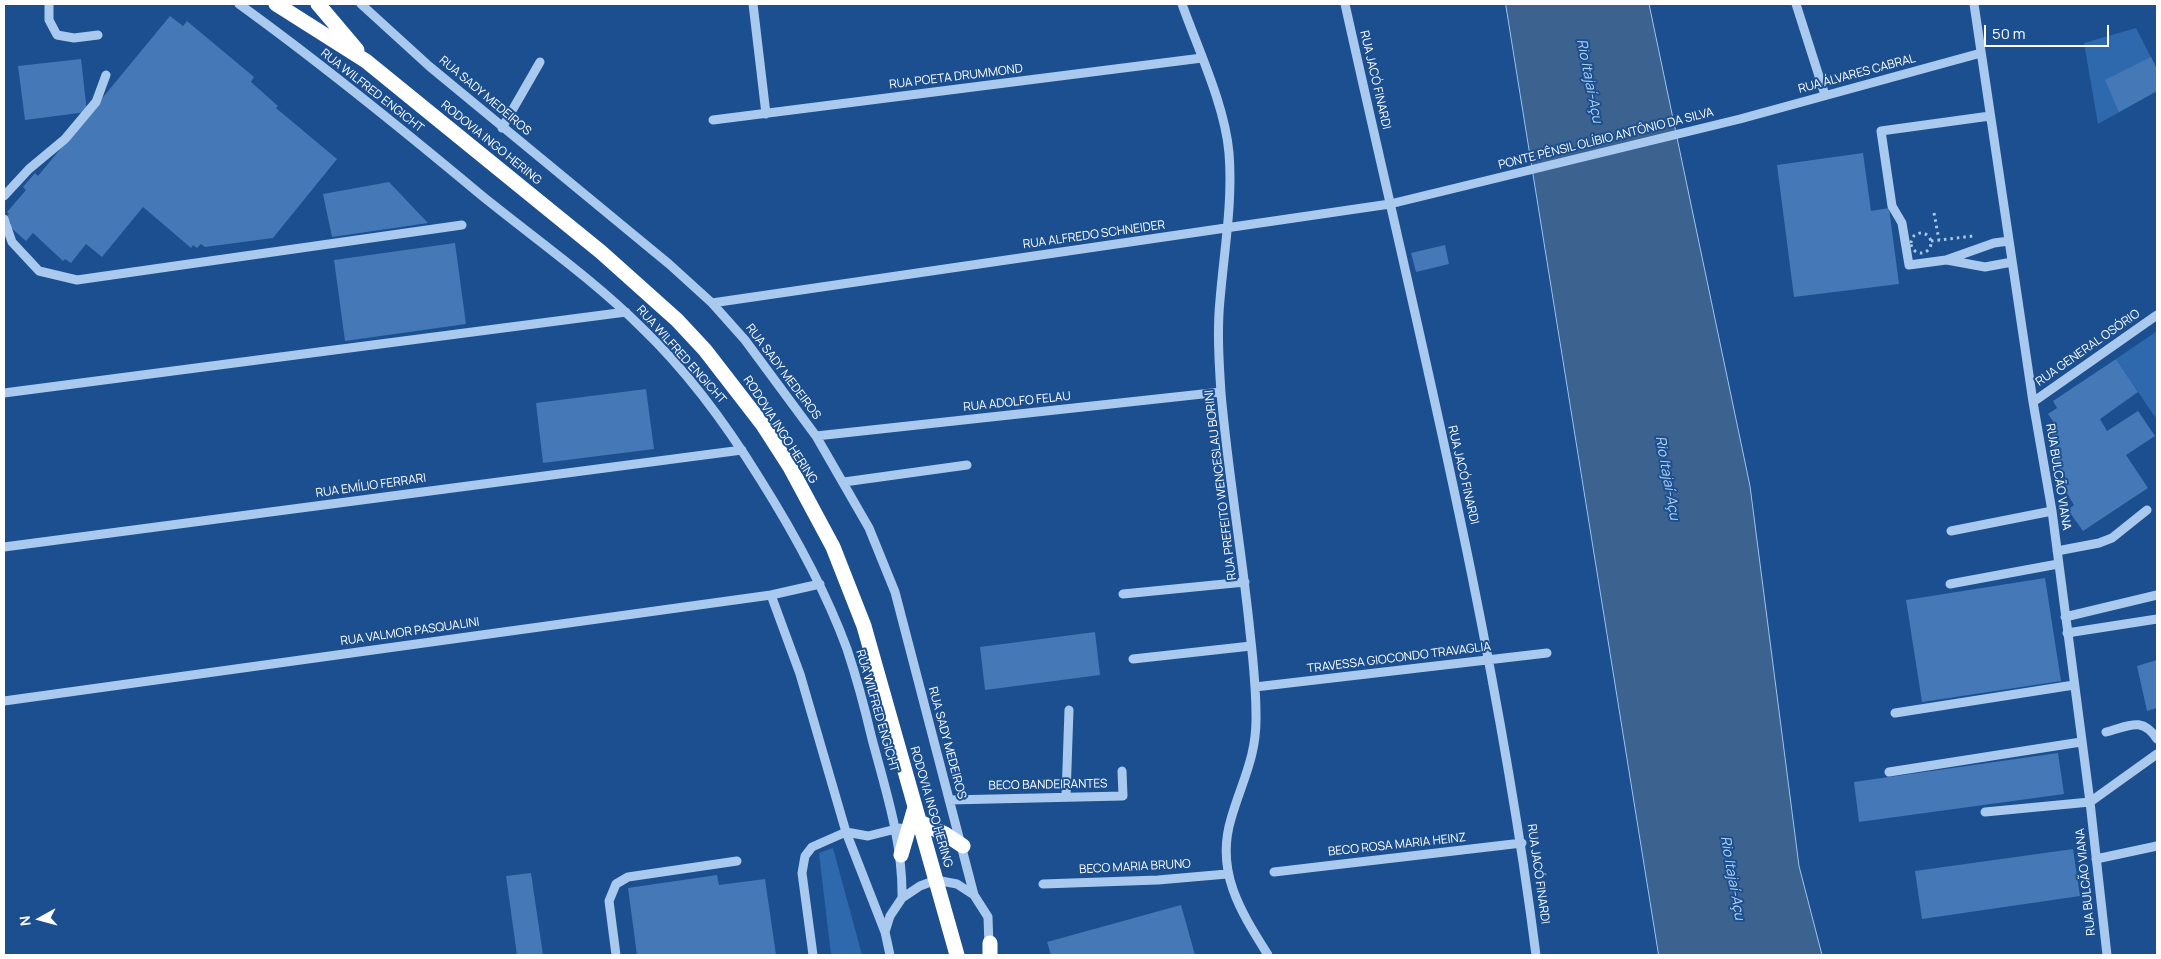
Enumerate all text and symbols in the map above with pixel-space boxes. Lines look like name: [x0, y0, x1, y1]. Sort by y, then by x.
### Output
scale bar: [1986, 15, 2111, 47]
text: 50 m: [1992, 23, 2026, 44]
street label: RUA JACÓ FINARDI: [1357, 29, 1393, 131]
water label: Rio Itajaí-Açu: [1573, 38, 1605, 124]
street label: RUA WILFRED ENGICHT: [318, 46, 426, 136]
street label: RUA ÁLVARES CABRAL: [1797, 51, 1917, 97]
street label: RUA SADY MEDEIROS: [436, 53, 534, 139]
street label: RUA POETA DRUMMOND: [888, 62, 1024, 92]
street label: RODOVIA INGO HERING: [438, 98, 544, 188]
street label: PONTE PÊNSIL OLÍBIO ANTÔNIO DA SILVA: [1497, 105, 1715, 173]
street label: RUA ALFREDO SCHNEIDER: [1022, 218, 1166, 252]
street label: RUA WILFRED ENGICHT: [633, 303, 729, 407]
street label: RUA GENERAL OSÓRIO: [2033, 307, 2143, 389]
street label: RUA SADY MEDEIROS: [742, 321, 824, 423]
street label: RODOVIA INGO HERING: [740, 374, 820, 486]
street label: RUA ADOLFO FELAU: [963, 389, 1071, 415]
street label: RUA PREFEITO WENCESLAU BORINI: [1202, 389, 1240, 581]
street label: RUA BULCÃO VIANA: [2042, 423, 2074, 531]
street label: RUA JACÓ FINARDI: [1445, 424, 1481, 526]
water label: Rio Itajaí-Açu: [1651, 435, 1683, 521]
street label: RUA EMÍLIO FERRARI: [315, 471, 427, 501]
street label: RUA VALMOR PASQUALINI: [340, 615, 480, 649]
street label: TRAVESSA GIOCONDO TRAVAGLIA: [1306, 640, 1492, 676]
street label: RUA WILFRED ENGICHT: [853, 648, 901, 774]
street label: RUA SADY MEDEIROS: [925, 685, 969, 801]
street label: RODOVIA INGO HERING: [907, 745, 955, 869]
street label: BECO BANDEIRANTES: [988, 777, 1108, 793]
street label: RUA JACÓ FINARDI: [1524, 823, 1552, 925]
street label: RUA BULCÃO VIANA: [2073, 828, 2099, 936]
street label: BECO ROSA MARIA HEINZ: [1327, 831, 1467, 859]
water label: Rio Itajaí-Açu: [1716, 835, 1748, 921]
street label: BECO MARIA BRUNO: [1079, 857, 1191, 877]
north arrow: [15, 894, 65, 944]
text: N: [15, 915, 35, 927]

